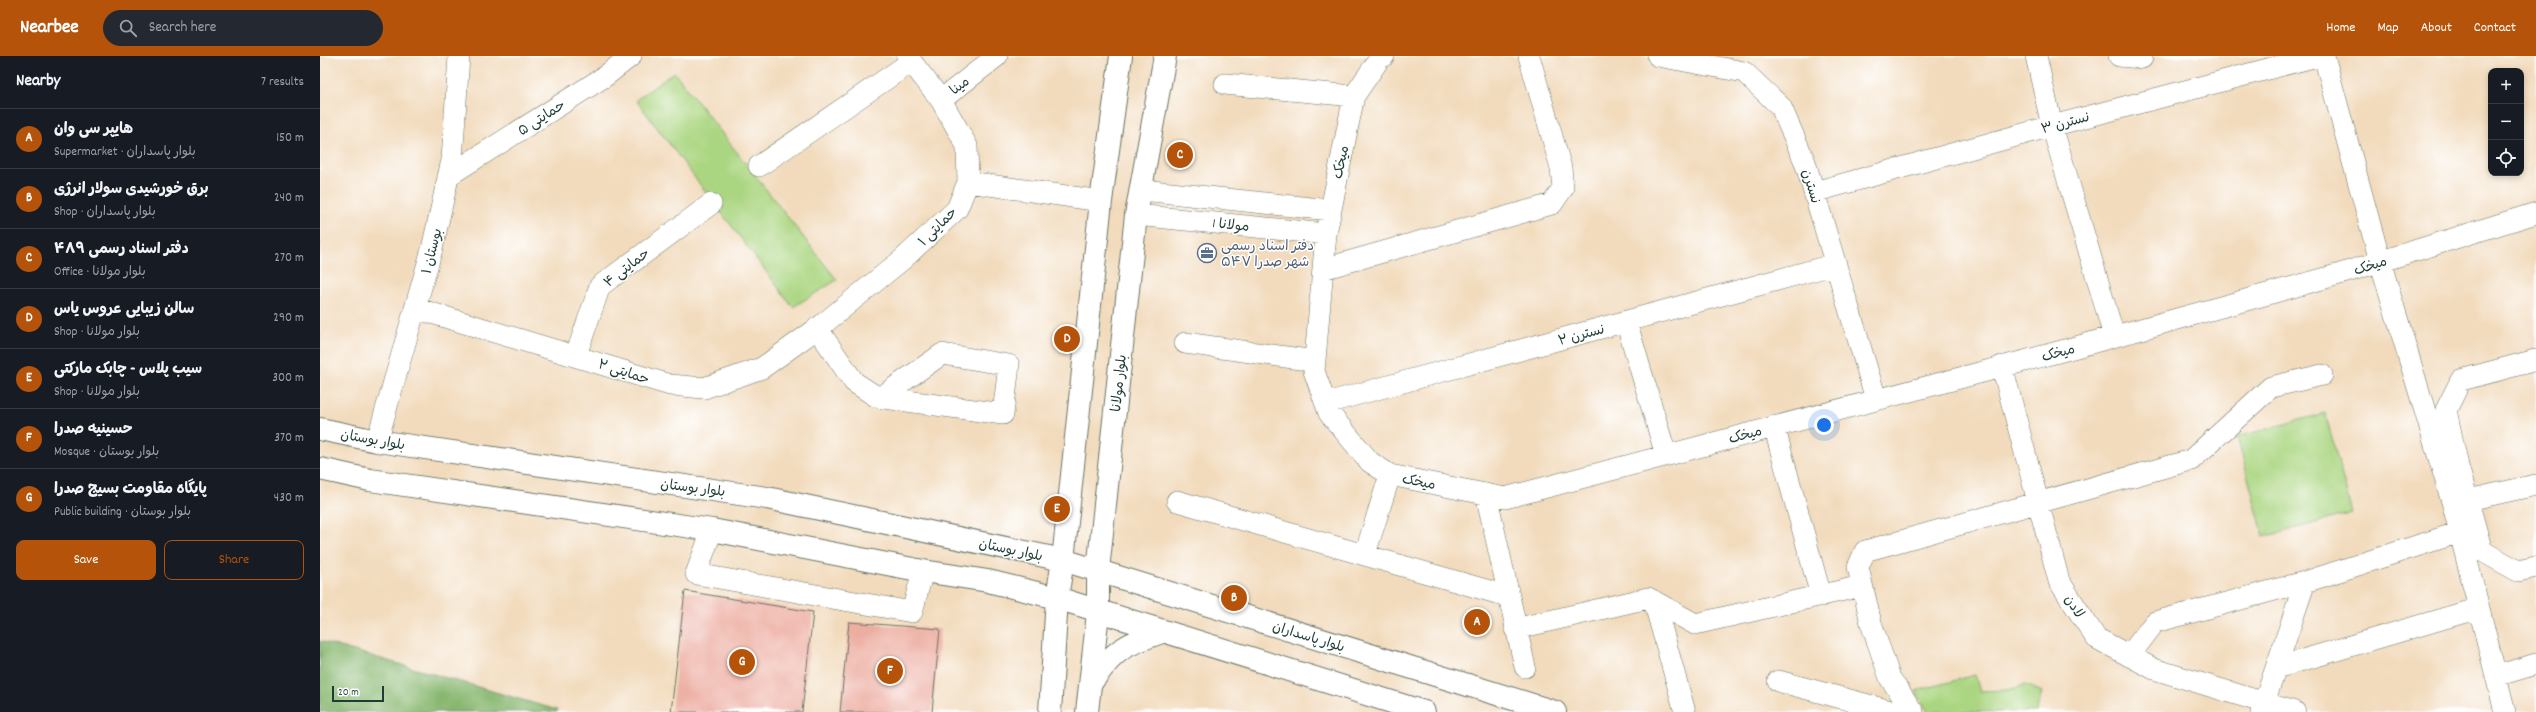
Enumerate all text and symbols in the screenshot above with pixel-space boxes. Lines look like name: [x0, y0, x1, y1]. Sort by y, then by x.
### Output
search box: [103, 10, 383, 46]
text: Nearbee: [20, 15, 79, 42]
icon: search: [117, 17, 139, 39]
text: Search here: [149, 17, 216, 39]
text: Home: [2326, 18, 2355, 38]
text: Map: [2377, 18, 2399, 38]
text: About: [2421, 18, 2452, 38]
text: Contact: [2474, 18, 2516, 38]
map controls: [2488, 68, 2524, 176]
button: +: [2488, 68, 2524, 104]
text: Nearby: [16, 70, 60, 94]
street label: مینا: [946, 72, 974, 101]
text: 7 results: [261, 73, 304, 92]
street label: حمایتی ۵: [514, 96, 570, 142]
button: −: [2488, 104, 2524, 140]
street label: نسترن ۳: [2039, 108, 2092, 140]
text: هایپر سی وان: [54, 119, 133, 141]
text: A: [25, 129, 33, 148]
text: 150 m: [276, 129, 304, 148]
pin: C: [1167, 140, 1193, 170]
button: locate: [2488, 140, 2524, 176]
text: Supermarket · بلوار پاسداران: [54, 143, 196, 162]
street label: میخک: [1329, 144, 1355, 181]
street label: نسترن: [1795, 167, 1825, 206]
text: برق خورشیدی سولار انرژی: [54, 179, 209, 201]
text: B: [26, 189, 32, 208]
text: 240 m: [274, 189, 304, 208]
text: Shop · بلوار پاسداران: [54, 203, 156, 222]
street label: حمایتی ۱: [914, 203, 963, 252]
street label: مولانا 1: [1211, 214, 1250, 238]
street label: بوستان ۱: [418, 226, 448, 276]
place label: دفتر اسناد رسمی ۵۴۷ شهر صدرا: [1221, 237, 1314, 273]
text: دفتر اسناد رسمی ۴۸۹: [54, 239, 189, 261]
office icon: دفتر اسناد رسمی ۵۴۷ شهر صدرا: [1196, 242, 1218, 264]
street label: حمایتی ۴: [600, 244, 655, 293]
text: C: [26, 249, 32, 268]
text: 270 m: [274, 249, 304, 268]
street label: میخک: [2351, 252, 2390, 282]
text: Office · بلوار مولانا: [54, 263, 146, 282]
text: سالن زیبایی عروس یاس: [54, 299, 194, 321]
text: D: [26, 309, 32, 328]
text: 290 m: [273, 309, 304, 328]
street label: نسترن ۲: [1556, 320, 1607, 352]
text: Shop · بلوار مولانا: [54, 323, 140, 342]
pin: D: [1054, 324, 1080, 354]
street label: میخک: [2040, 340, 2077, 368]
street label: بلوار مولانا: [1107, 354, 1133, 413]
street label: حمایتی ۲: [595, 355, 652, 391]
text: سیب پلاس - چابک مارکتی: [54, 359, 202, 381]
text: E: [26, 369, 32, 388]
text: 300 m: [272, 369, 304, 388]
text: Shop · بلوار مولانا: [54, 383, 140, 402]
your location: [1814, 415, 1834, 435]
text: حسینیه صدرا: [54, 419, 133, 441]
street label: میخک: [1727, 422, 1764, 450]
street label: بلوار بوستان: [339, 425, 406, 456]
text: F: [26, 429, 32, 448]
text: 370 m: [274, 429, 304, 448]
text: Mosque · بلوار بوستان: [54, 443, 159, 462]
street label: میخک: [1400, 470, 1437, 496]
street label: بلوار بوستان: [659, 475, 726, 503]
text: پایگاه مقاومت بسیج صدرا: [54, 479, 207, 501]
text: G: [26, 489, 32, 508]
text: 430 m: [274, 489, 304, 508]
pin: E: [1044, 494, 1070, 524]
text: Public building · بلوار بوستان: [54, 503, 191, 522]
street label: بلوار بوستان: [977, 534, 1044, 568]
button: Save: [16, 540, 156, 580]
button: Share: [164, 540, 304, 580]
pin: B: [1221, 583, 1247, 613]
street label: لادن: [2058, 592, 2088, 623]
pin: A: [1464, 607, 1490, 637]
street label: بلوار پاسداران: [1270, 617, 1347, 658]
pin: G: [729, 647, 755, 677]
pin: F: [877, 656, 903, 686]
scale bar: [332, 684, 384, 703]
text: 20 m: [338, 685, 359, 701]

